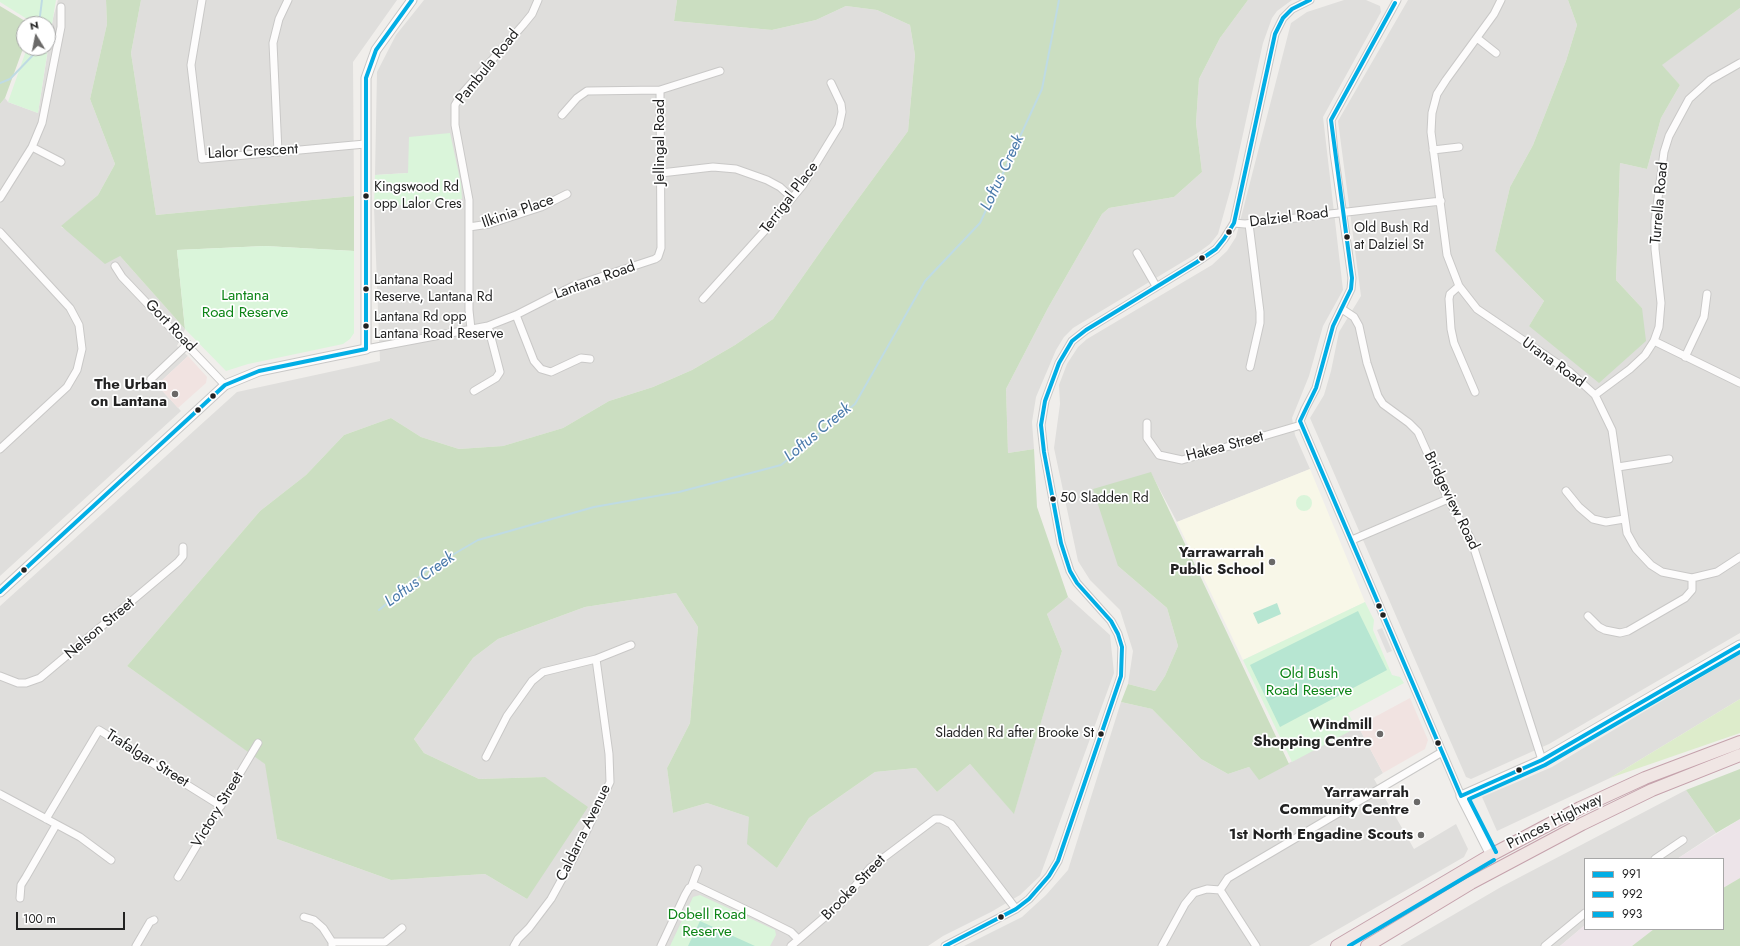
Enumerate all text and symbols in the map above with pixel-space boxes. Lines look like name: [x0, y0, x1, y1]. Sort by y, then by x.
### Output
north arrow: [16, 16, 56, 56]
text: N: [28, 17, 40, 34]
street label: Pambula Road: [452, 26, 524, 108]
street label: Jellingal Road: [651, 99, 669, 185]
water label: Loftus Creek: [977, 132, 1029, 214]
street label: Lalor Crescent: [207, 141, 299, 163]
street label: Terrigal Place: [757, 159, 823, 237]
street label: Turrella Road: [1647, 161, 1673, 245]
place label: Kingswood Rd opp Lalor Cres: [374, 180, 462, 212]
marker: Kingswood Rd opp Lalor Cres: [361, 191, 371, 201]
street label: Ilkinia Place: [480, 191, 556, 233]
street label: Dalziel Road: [1248, 204, 1330, 232]
place label: Old Bush Rd at Dalziel St: [1354, 221, 1429, 254]
unlabelled marker: [1224, 227, 1234, 237]
marker: Old Bush Rd at Dalziel St: [1342, 232, 1352, 242]
unlabelled marker: [1197, 253, 1207, 263]
street label: Lantana Road: [552, 258, 638, 304]
place label: Lantana Road Reserve, Lantana Rd: [374, 273, 493, 306]
marker: Lantana Road Reserve, Lantana Rd: [361, 284, 371, 294]
park label: Lantana Road Reserve: [202, 287, 288, 322]
street label: Gort Road: [141, 296, 199, 356]
place label: Lantana Rd opp Lantana Road Reserve: [374, 310, 503, 342]
marker: Lantana Rd opp Lantana Road Reserve: [361, 321, 371, 331]
street label: Urana Road: [1518, 334, 1588, 392]
place label: The Urban on Lantana: [91, 376, 167, 411]
marker: The Urban on Lantana: [170, 389, 180, 399]
unlabelled marker: [208, 391, 218, 401]
water label: Loftus Creek: [781, 399, 855, 467]
unlabelled marker: [193, 405, 203, 415]
street label: Hakea Street: [1184, 428, 1266, 466]
street label: Bridgeview Road: [1419, 449, 1483, 553]
place label: 50 Sladden Rd: [1060, 491, 1149, 507]
marker: 50 Sladden Rd: [1048, 494, 1058, 504]
place label: Yarrawarrah Public School: [1170, 544, 1264, 579]
water label: Loftus Creek: [381, 548, 459, 612]
marker: Yarrawarrah Public School: [1267, 557, 1277, 567]
unlabelled marker: [19, 565, 29, 575]
street label: Nelson Street: [62, 595, 138, 663]
unlabelled marker: [1374, 601, 1384, 611]
unlabelled marker: [1378, 610, 1388, 620]
park label: Old Bush Road Reserve: [1266, 665, 1352, 700]
place label: Windmill Shopping Centre: [1253, 716, 1372, 751]
street label: Trafalgar Street: [102, 726, 192, 792]
place label: Sladden Rd after Brooke St: [935, 726, 1094, 742]
marker: Sladden Rd after Brooke St: [1096, 729, 1106, 739]
marker: Windmill Shopping Centre: [1375, 729, 1385, 739]
unlabelled marker: [1433, 738, 1443, 748]
unlabelled marker: [1514, 765, 1524, 775]
street label: Victory Street: [188, 769, 248, 851]
street label: Caldarra Avenue: [553, 782, 615, 884]
place label: Yarrawarrah Community Centre: [1280, 784, 1409, 819]
street label: Princes Highway: [1504, 790, 1606, 854]
marker: Yarrawarrah Community Centre: [1412, 797, 1422, 807]
place label: 1st North Engadine Scouts: [1229, 826, 1413, 844]
marker: 1st North Engadine Scouts: [1416, 830, 1426, 840]
street label: Brooke Street: [818, 852, 890, 924]
legend: [1584, 858, 1724, 930]
text: 991: [1622, 865, 1641, 883]
text: 992: [1622, 885, 1643, 903]
scale bar: [18, 904, 127, 930]
text: 993: [1622, 905, 1642, 923]
park label: Dobell Road Reserve: [668, 906, 746, 941]
text: 100 m: [23, 910, 56, 928]
unlabelled marker: [996, 912, 1006, 922]

